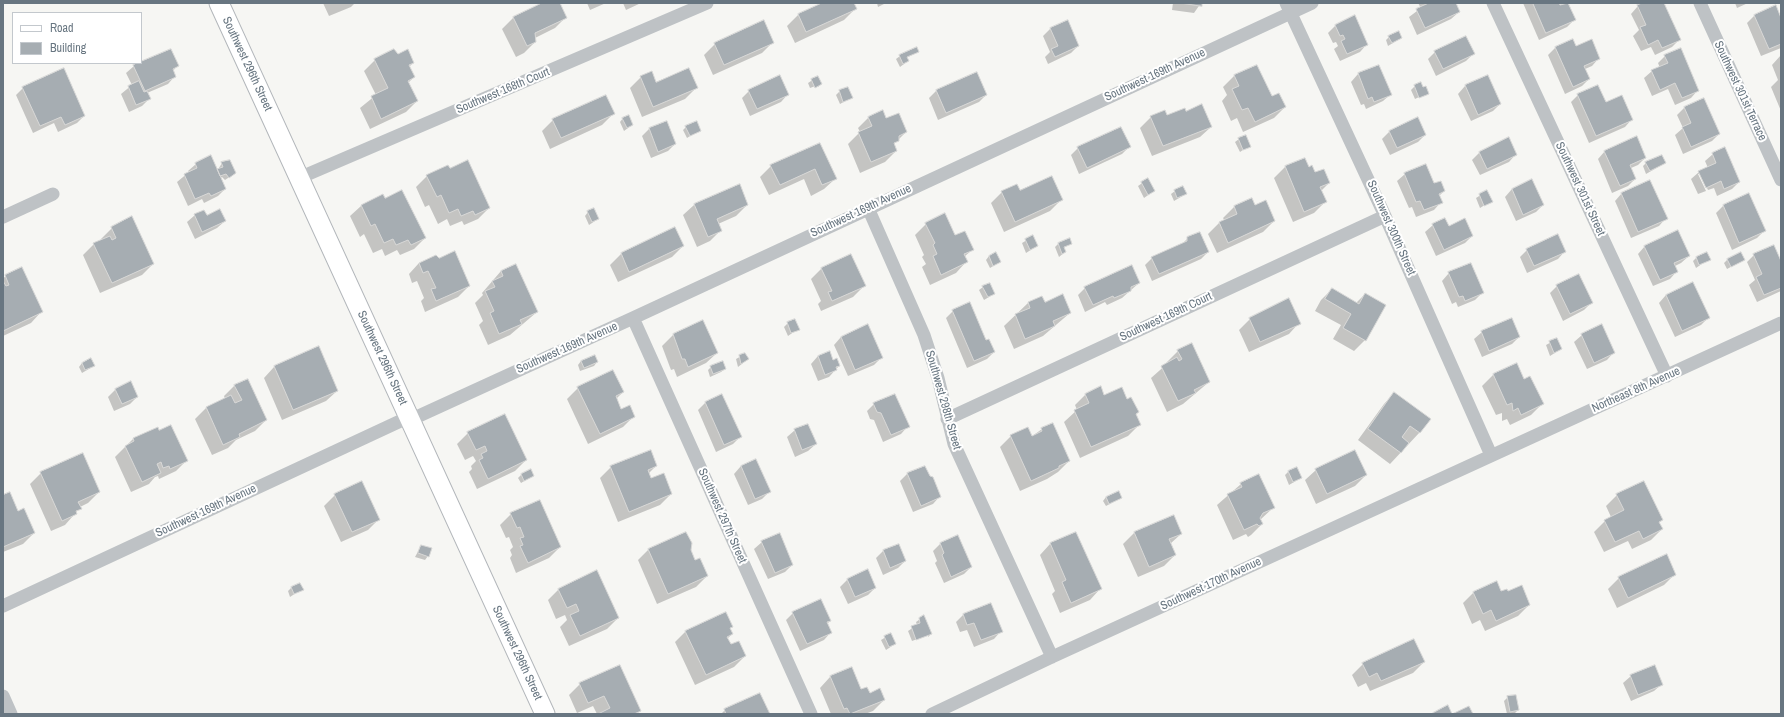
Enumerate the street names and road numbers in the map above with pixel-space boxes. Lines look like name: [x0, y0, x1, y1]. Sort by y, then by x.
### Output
street label: Southwest 296th Street: [219, 15, 275, 113]
street label: Southwest 301st Terrace: [1711, 39, 1769, 143]
street label: Southwest 169th Avenue: [1102, 45, 1208, 105]
street label: Southwest 168th Court: [454, 65, 552, 117]
street label: Southwest 301st Street: [1552, 140, 1608, 238]
street label: Southwest 300th Street: [1364, 178, 1418, 278]
street label: Southwest 169th Avenue: [808, 181, 914, 241]
street label: Southwest 169th Court: [1118, 289, 1214, 345]
street label: Southwest 296th Street: [354, 309, 410, 407]
street label: Southwest 169th Avenue: [514, 319, 620, 377]
street label: Southwest 298th Street: [922, 349, 964, 451]
street label: Northeast 8th Avenue: [1590, 364, 1682, 416]
street label: Southwest 297th Street: [695, 466, 749, 566]
street label: Southwest 169th Avenue: [153, 481, 259, 541]
street label: Southwest 170th Avenue: [1158, 554, 1264, 614]
street label: Southwest 296th Street: [489, 604, 545, 702]

